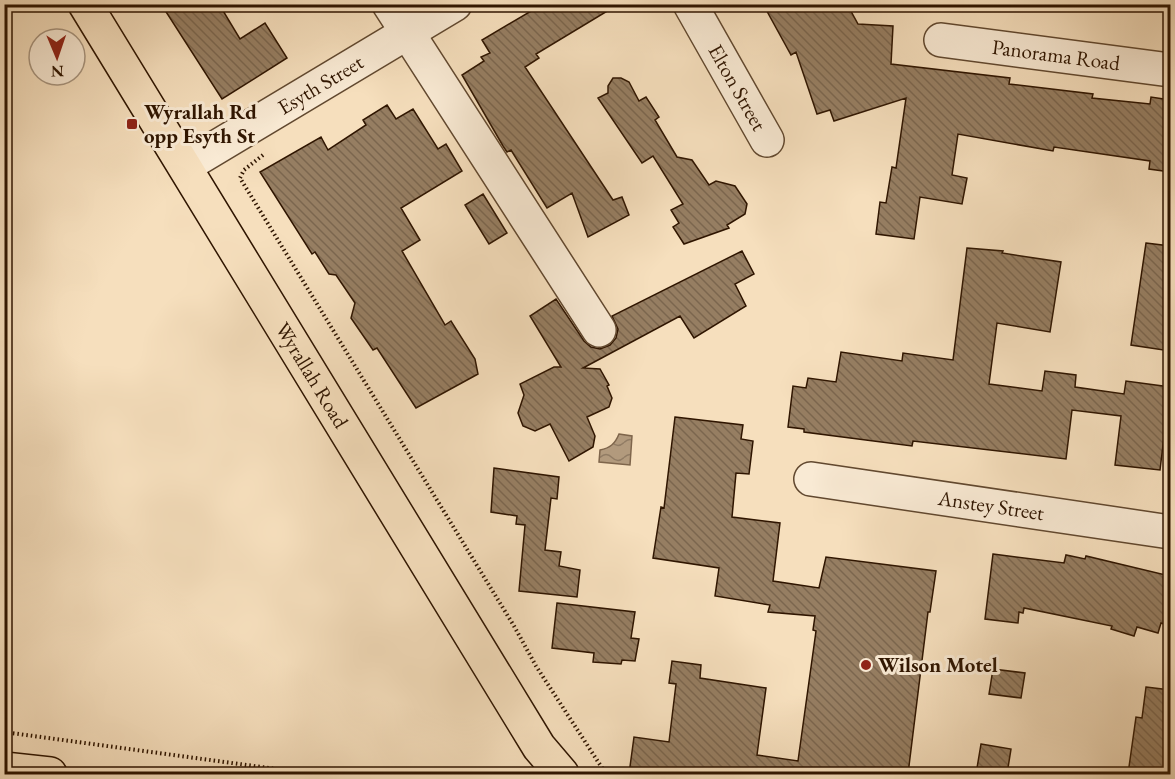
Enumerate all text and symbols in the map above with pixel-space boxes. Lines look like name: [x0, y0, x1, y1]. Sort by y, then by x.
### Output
north arrow: [27, 27, 87, 87]
street label: Panorama Road: [990, 33, 1122, 76]
street label: Elton Street: [702, 39, 773, 136]
street label: Esyth Street: [272, 48, 368, 120]
text: N: [51, 61, 64, 82]
place label: Wyrallah Rd opp Esyth St: [144, 98, 257, 149]
marker: Wyrallah Rd opp Esyth St: [125, 117, 139, 131]
street label: Wyrallah Road: [270, 317, 355, 433]
street label: Anstey Street: [935, 484, 1046, 526]
place label: Wilson Motel: [878, 651, 998, 678]
marker: Wilson Motel: [859, 658, 873, 672]

